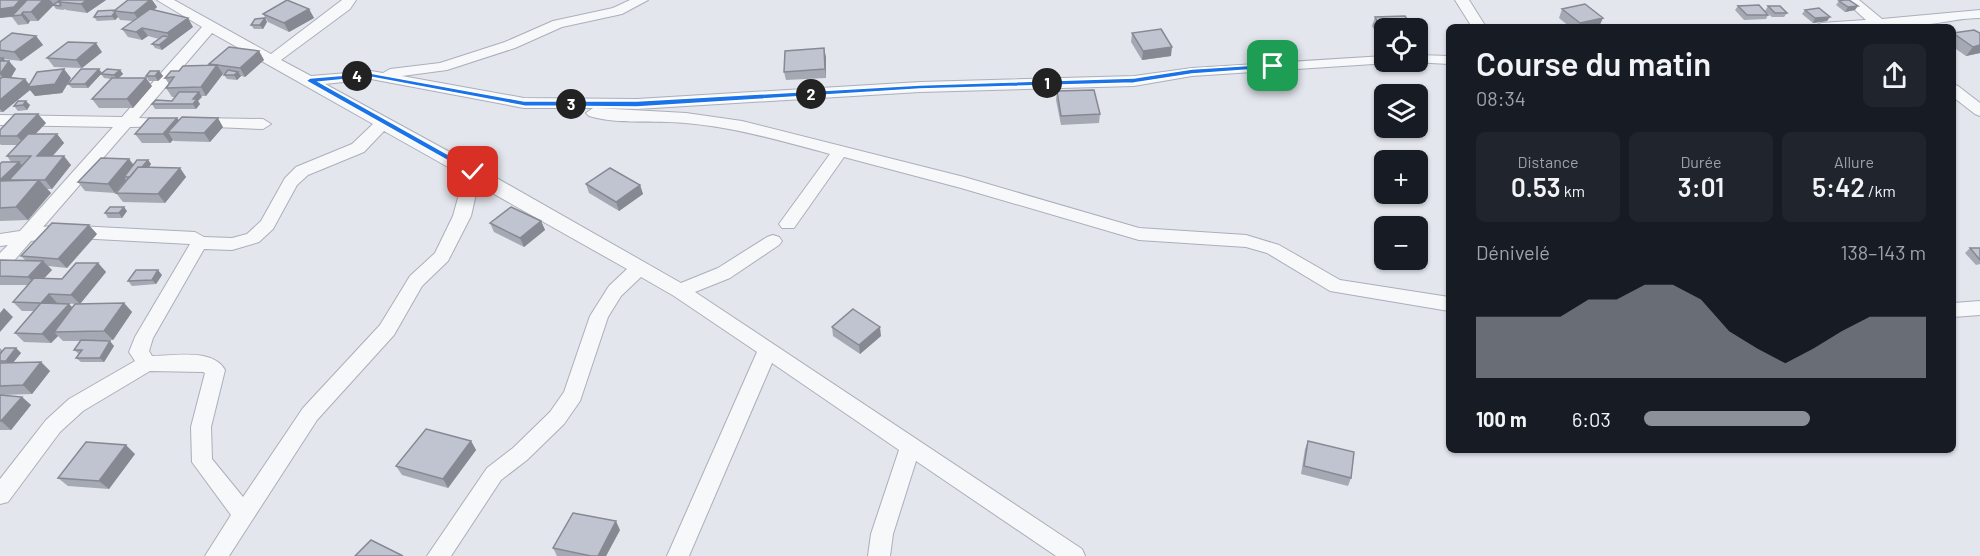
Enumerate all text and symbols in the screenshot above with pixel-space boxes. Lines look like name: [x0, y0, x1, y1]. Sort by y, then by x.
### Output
map controls: [1374, 18, 1428, 270]
button: locate: [1374, 18, 1428, 72]
pin: [1247, 40, 1298, 91]
text: Course du matin: [1476, 43, 1711, 83]
button: share: [1863, 44, 1926, 107]
icon: arrive: [1256, 49, 1289, 82]
pin: 4: [342, 61, 372, 91]
text: 4: [352, 66, 362, 85]
pin: 1: [1032, 68, 1062, 98]
text: 1: [1044, 73, 1050, 92]
pin: 2: [796, 79, 826, 109]
text: 2: [807, 84, 815, 103]
button: layers: [1374, 84, 1428, 138]
text: 08:34: [1476, 86, 1526, 110]
pin: 3: [556, 89, 586, 119]
text: 3: [567, 94, 575, 113]
pin: [447, 146, 498, 197]
button: +: [1374, 150, 1428, 204]
text: Distance: [1518, 152, 1578, 171]
text: Durée: [1680, 152, 1722, 171]
text: Allure: [1834, 152, 1874, 171]
icon: check: [456, 155, 489, 188]
text: 0.53: [1511, 171, 1561, 202]
text: 3:01: [1678, 171, 1724, 202]
text: 5:42: [1812, 171, 1865, 202]
text: km: [1561, 181, 1585, 200]
text: /km: [1865, 181, 1896, 200]
button: −: [1374, 216, 1428, 270]
text: Dénivelé: [1476, 240, 1550, 264]
text: 138–143 m: [1840, 240, 1926, 264]
text: 100 m: [1476, 407, 1527, 431]
text: 6:03: [1572, 407, 1611, 431]

